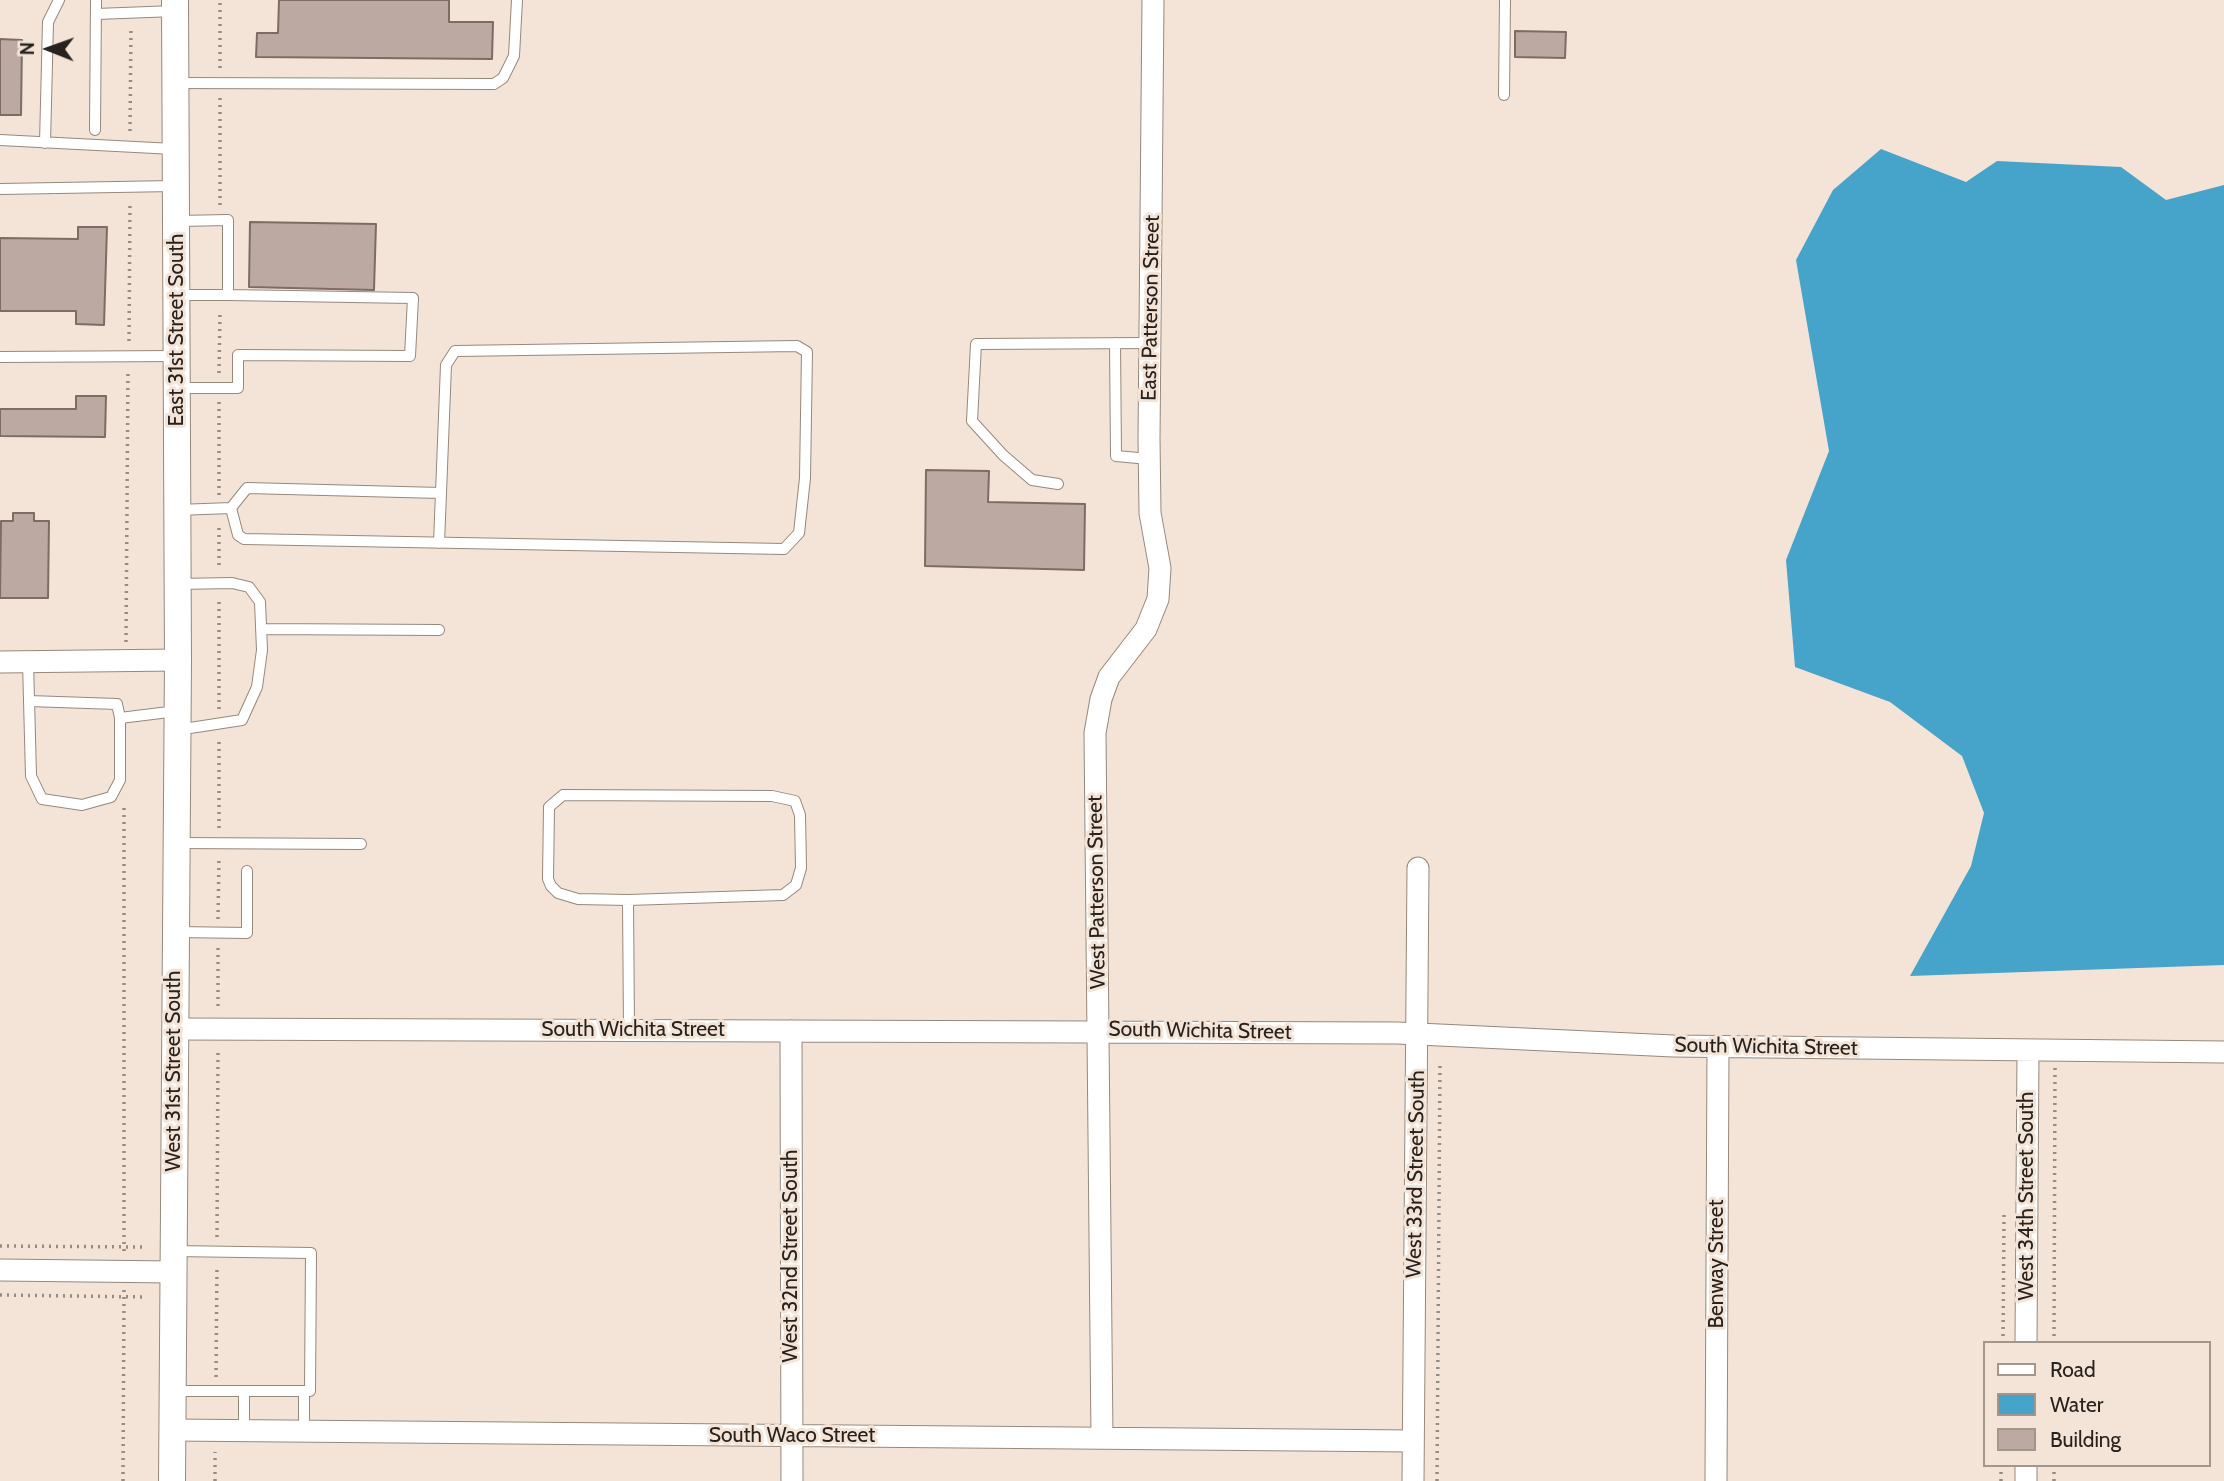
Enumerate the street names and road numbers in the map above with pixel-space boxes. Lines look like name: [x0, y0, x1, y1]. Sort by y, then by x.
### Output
street label: East Patterson Street: [1137, 215, 1165, 401]
street label: East 31st Street South: [164, 234, 190, 426]
street label: West Patterson Street: [1083, 795, 1111, 989]
street label: West 31st Street South: [161, 971, 187, 1171]
street label: South Wichita Street: [541, 1017, 725, 1043]
street label: South Wichita Street: [1108, 1017, 1292, 1045]
street label: South Wichita Street: [1674, 1033, 1858, 1061]
street label: West 33rd Street South: [1402, 1070, 1430, 1278]
street label: West 34th Street South: [2014, 1092, 2040, 1300]
street label: West 32nd Street South: [778, 1150, 804, 1362]
street label: Benway Street: [1704, 1200, 1730, 1328]
street label: South Waco Street: [709, 1423, 875, 1449]

